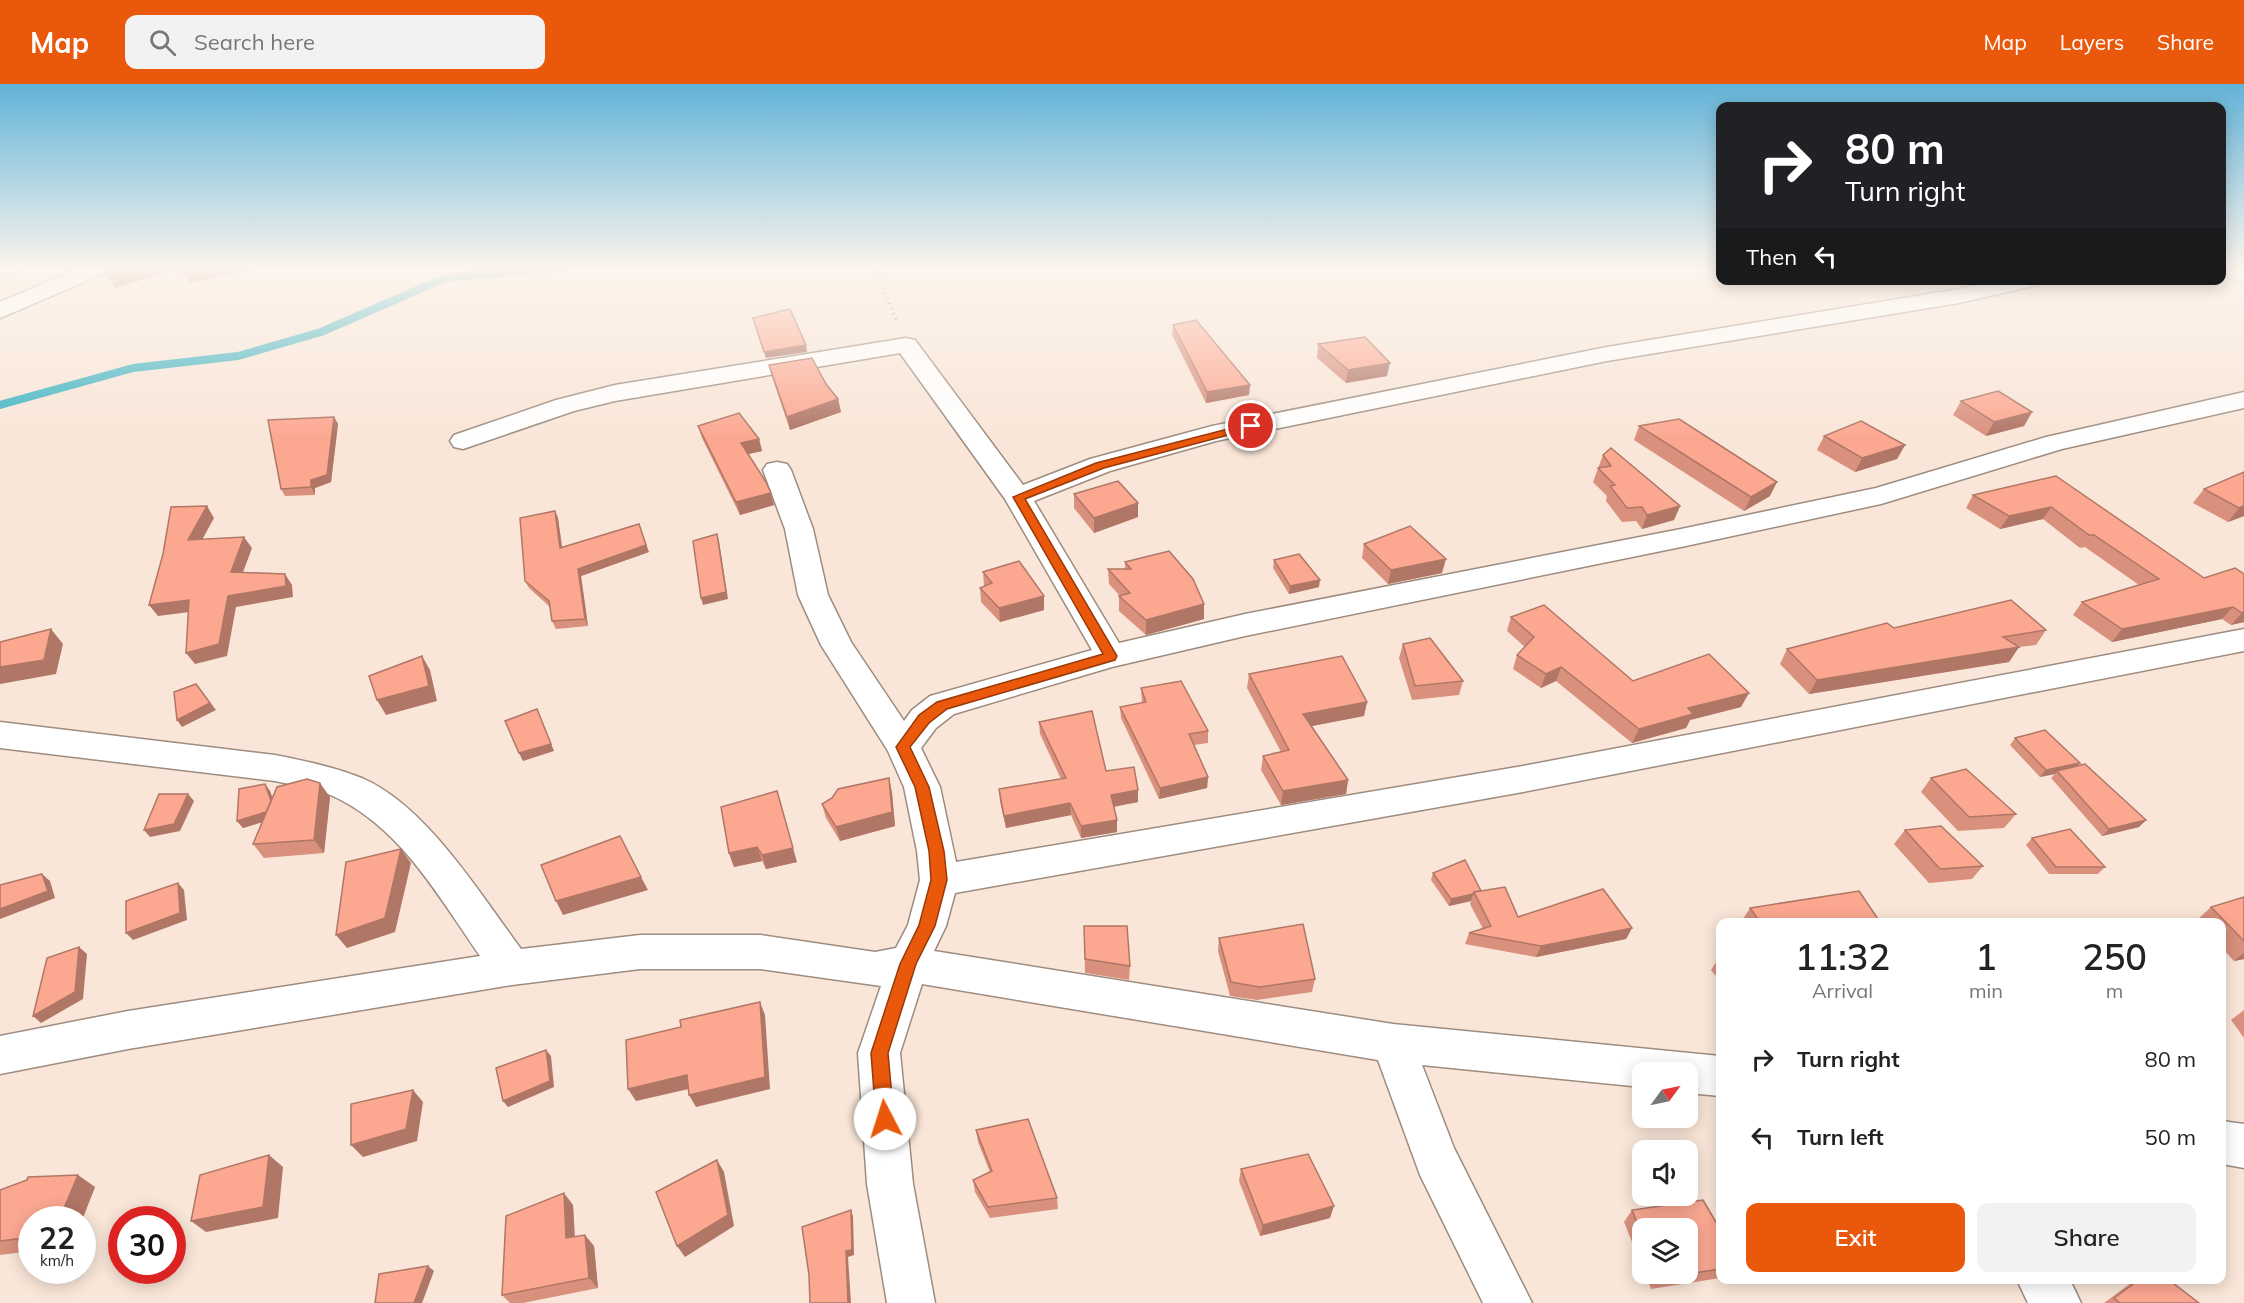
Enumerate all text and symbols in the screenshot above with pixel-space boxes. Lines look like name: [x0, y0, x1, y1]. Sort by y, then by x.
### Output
search box: [125, 15, 545, 69]
text: Map: [30, 25, 89, 60]
icon: search: [146, 26, 179, 59]
text: Search here: [194, 28, 315, 56]
text: Map: [1984, 29, 2027, 55]
text: Layers: [2060, 29, 2124, 55]
text: Share: [2157, 29, 2214, 55]
text: 80 m: [1845, 122, 1945, 175]
icon: right: [1746, 126, 1824, 204]
text: Turn right: [1845, 174, 1965, 208]
icon: left: [1809, 240, 1842, 273]
text: Then: [1746, 243, 1797, 271]
pin: [1225, 400, 1276, 451]
icon: arrive: [1234, 409, 1267, 442]
text: 11:32: [1795, 934, 1890, 979]
text: 1: [1975, 934, 1997, 979]
text: 250: [2082, 934, 2147, 979]
text: Arrival: [1812, 978, 1873, 1003]
text: min: [1969, 978, 2003, 1003]
text: m: [2106, 978, 2123, 1003]
icon: right: [1746, 1043, 1779, 1076]
text: Turn right: [1797, 1045, 1900, 1073]
text: 80 m: [2145, 1045, 2196, 1073]
north arrow: [1632, 1062, 1698, 1128]
map controls: [1632, 1062, 1698, 1284]
position arrow: [853, 1087, 917, 1151]
icon: left: [1746, 1121, 1779, 1154]
text: Turn left: [1797, 1123, 1884, 1151]
text: 50 m: [2145, 1123, 2196, 1151]
button: sound: [1632, 1140, 1698, 1206]
button: Exit: [1746, 1203, 1965, 1272]
button: Share: [1977, 1203, 2196, 1272]
speed limit sign: 30: [108, 1206, 186, 1284]
button: layers: [1632, 1218, 1698, 1284]
text: 22: [39, 1219, 75, 1257]
text: km/h: [40, 1251, 74, 1270]

